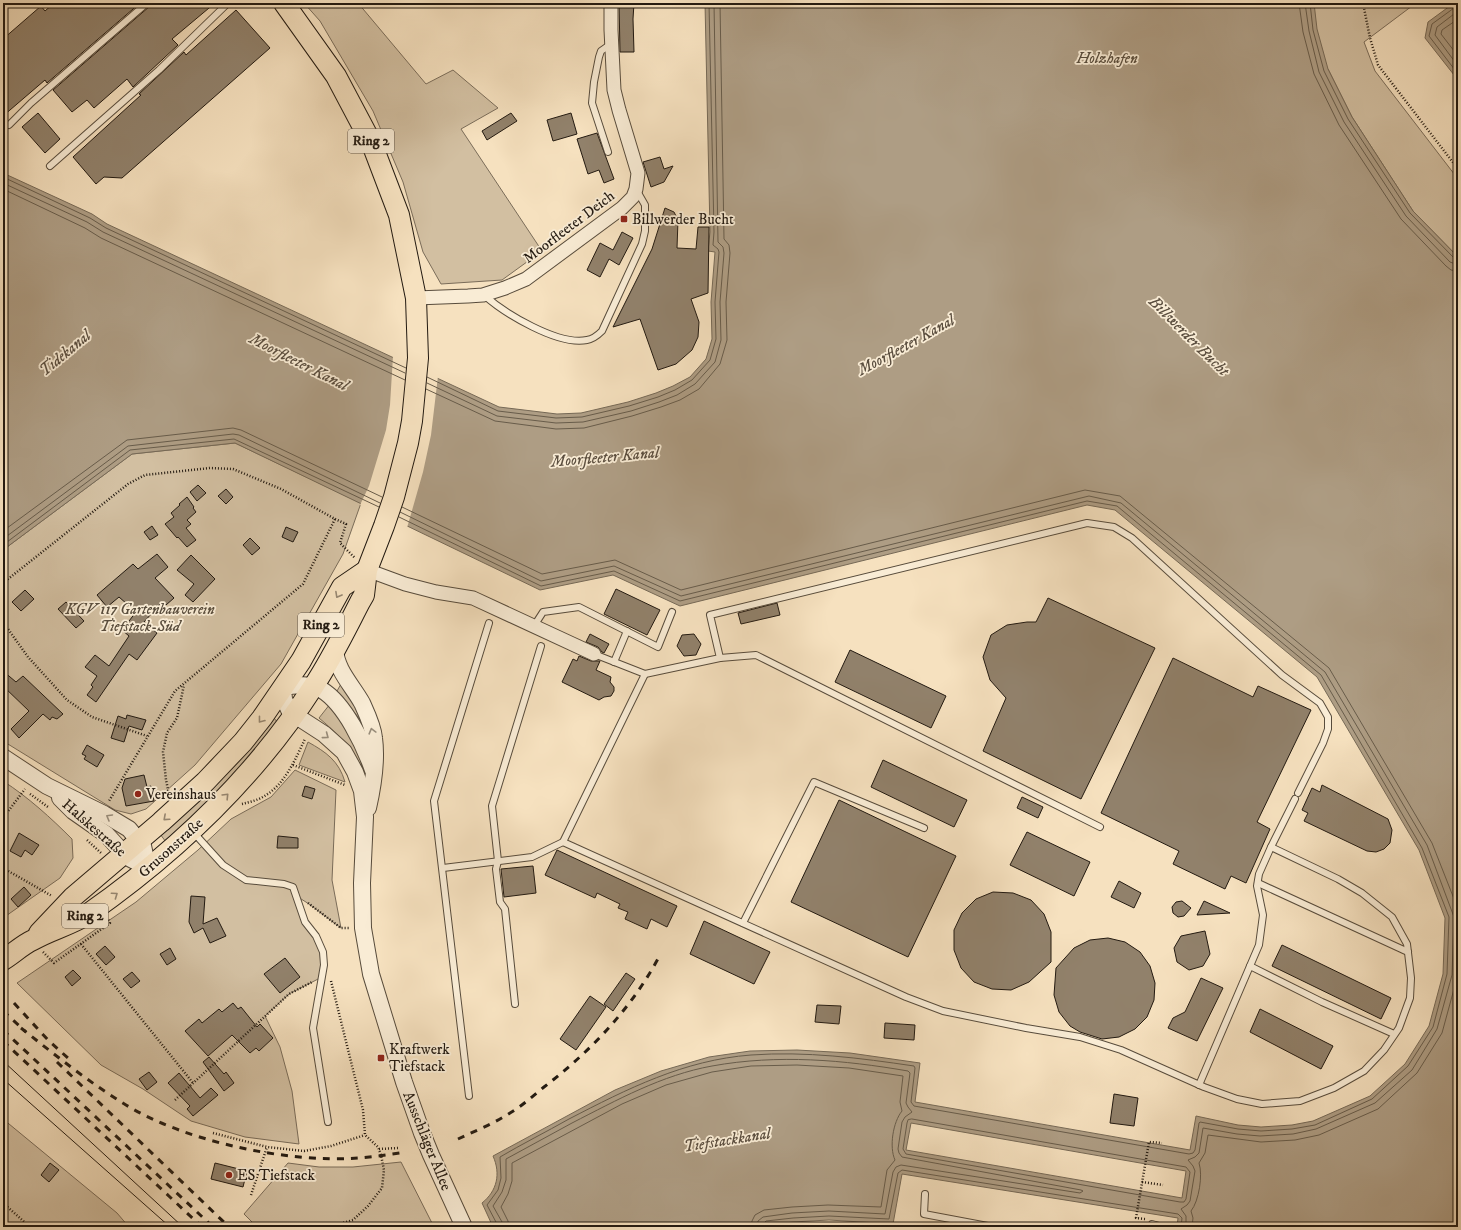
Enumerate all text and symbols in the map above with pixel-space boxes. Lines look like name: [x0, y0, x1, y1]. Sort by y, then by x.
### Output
park label: Holzhafen: [1075, 49, 1138, 68]
road number: Ring 2: [348, 129, 394, 153]
street label: Moorfleeter Deich: [519, 186, 619, 268]
place label: Billwerder Bucht: [632, 210, 734, 229]
marker: Billwerder Bucht: [619, 214, 629, 224]
water label: Billwerder Bucht: [1144, 291, 1234, 381]
water label: Moorfleeter Kanal: [853, 309, 960, 380]
water label: Tidekanal: [35, 325, 96, 380]
water label: Moorfleeter Kanal: [245, 328, 353, 396]
water label: Moorfleeter Kanal: [549, 442, 662, 472]
one-way arrow: [335, 591, 342, 598]
park label: KGV 117 Gartenbauverein Tiefstack-Süd: [64, 600, 215, 636]
road number: Ring 2: [298, 613, 344, 637]
one-way arrow: [258, 715, 265, 722]
one-way arrow: [369, 728, 377, 734]
one-way arrow: [322, 731, 329, 739]
place label: Vereinshaus: [145, 785, 216, 804]
marker: Vereinshaus: [133, 789, 143, 799]
one-way arrow: [221, 793, 229, 801]
street label: Halskestraße: [58, 795, 130, 861]
one-way arrow: [164, 813, 171, 820]
street label: Grusonstraße: [135, 814, 207, 882]
one-way arrow: [106, 815, 113, 822]
one-way arrow: [111, 892, 118, 900]
road number: Ring 2: [62, 904, 108, 928]
place label: Kraftwerk Tiefstack: [389, 1040, 450, 1076]
marker: Kraftwerk Tiefstack: [376, 1053, 386, 1063]
street label: Ausschläger Allee: [398, 1089, 456, 1193]
water label: Tiefstackkanal: [682, 1123, 774, 1157]
place label: ES Tiefstack: [237, 1166, 315, 1185]
marker: ES Tiefstack: [224, 1170, 234, 1180]

